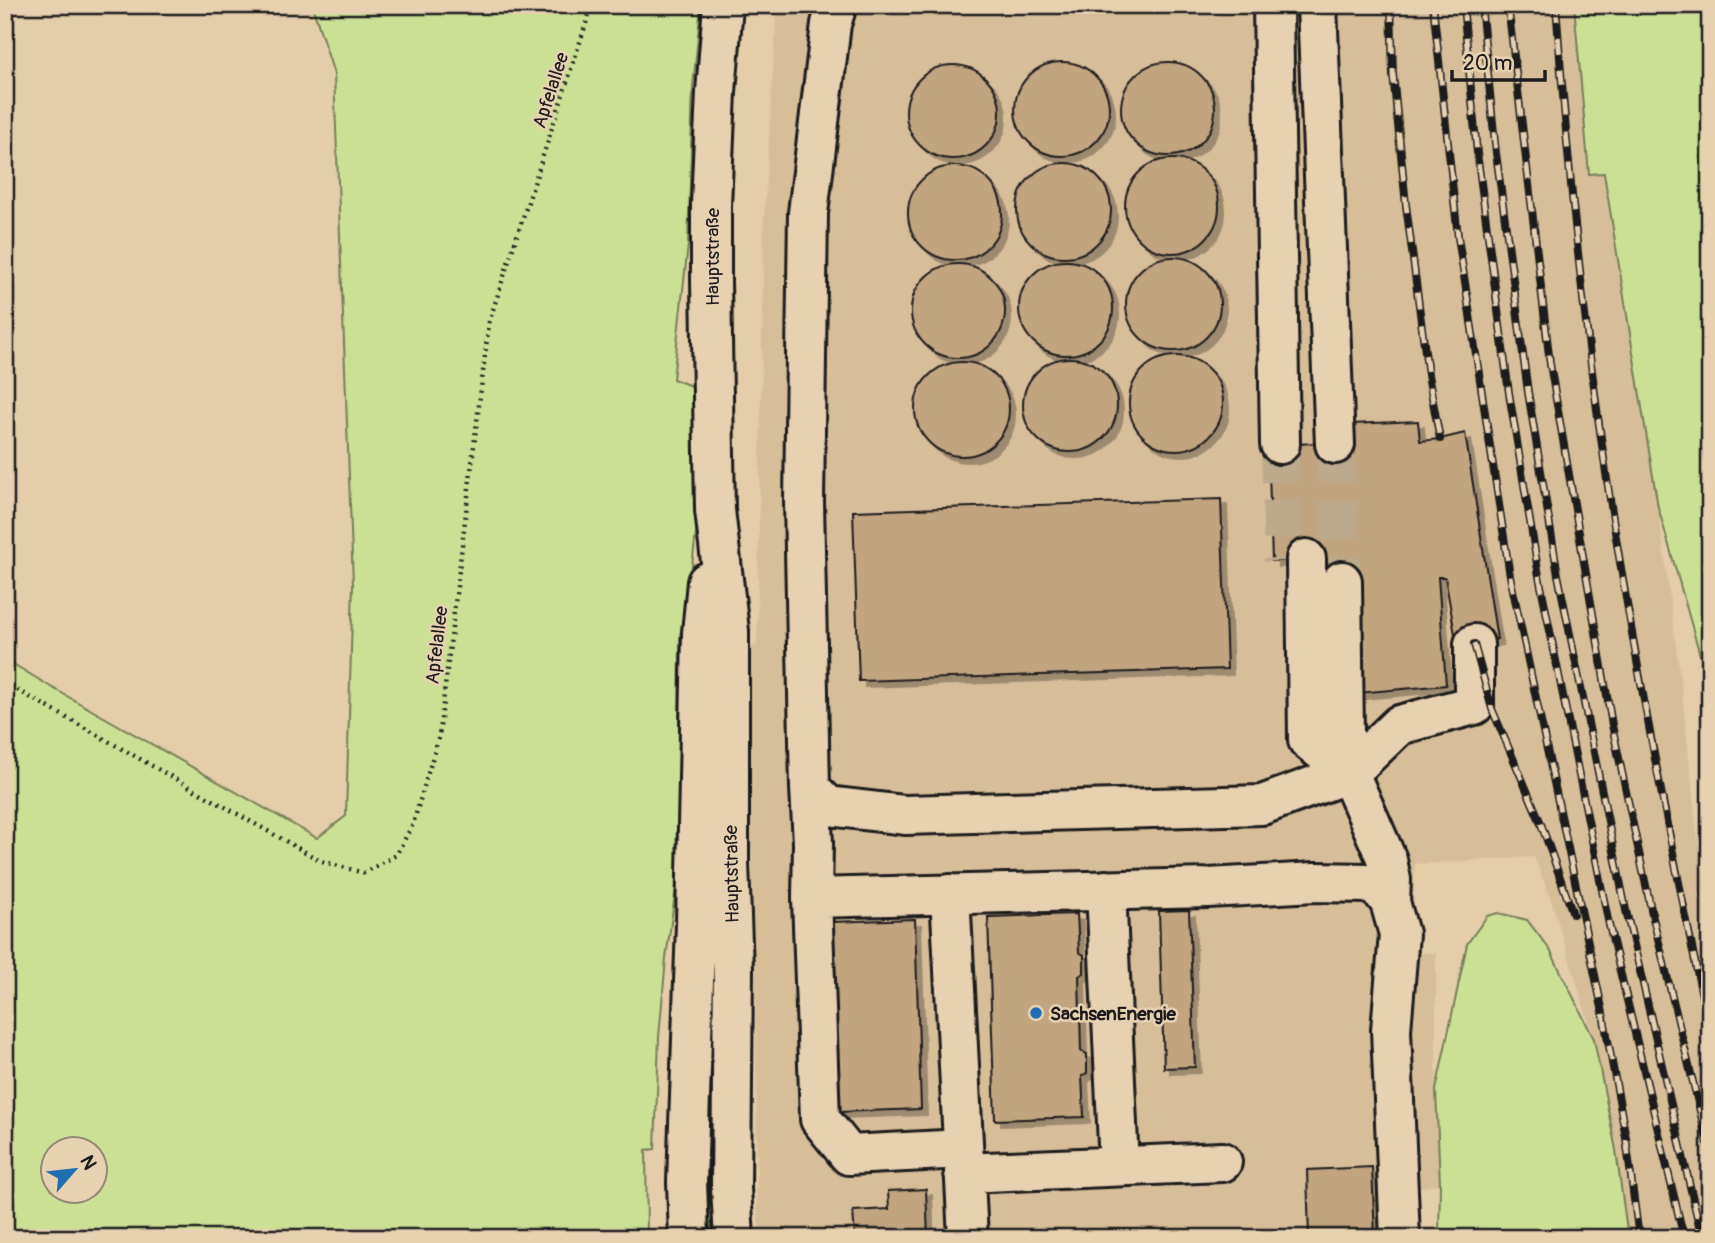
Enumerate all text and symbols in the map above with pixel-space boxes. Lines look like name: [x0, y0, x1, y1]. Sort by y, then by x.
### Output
scale bar: [1452, 38, 1545, 82]
street label: Apfelallee: [527, 49, 575, 131]
text: 20 m: [1463, 50, 1512, 77]
street label: Hauptstraße: [701, 207, 725, 306]
street label: Apfelallee: [420, 604, 454, 685]
street label: Hauptstraße: [719, 824, 745, 923]
place label: SachsenEnergie: [1050, 1002, 1176, 1026]
marker: SachsenEnergie: [1028, 1005, 1044, 1021]
north arrow: [38, 1134, 108, 1204]
text: N: [75, 1151, 102, 1174]

